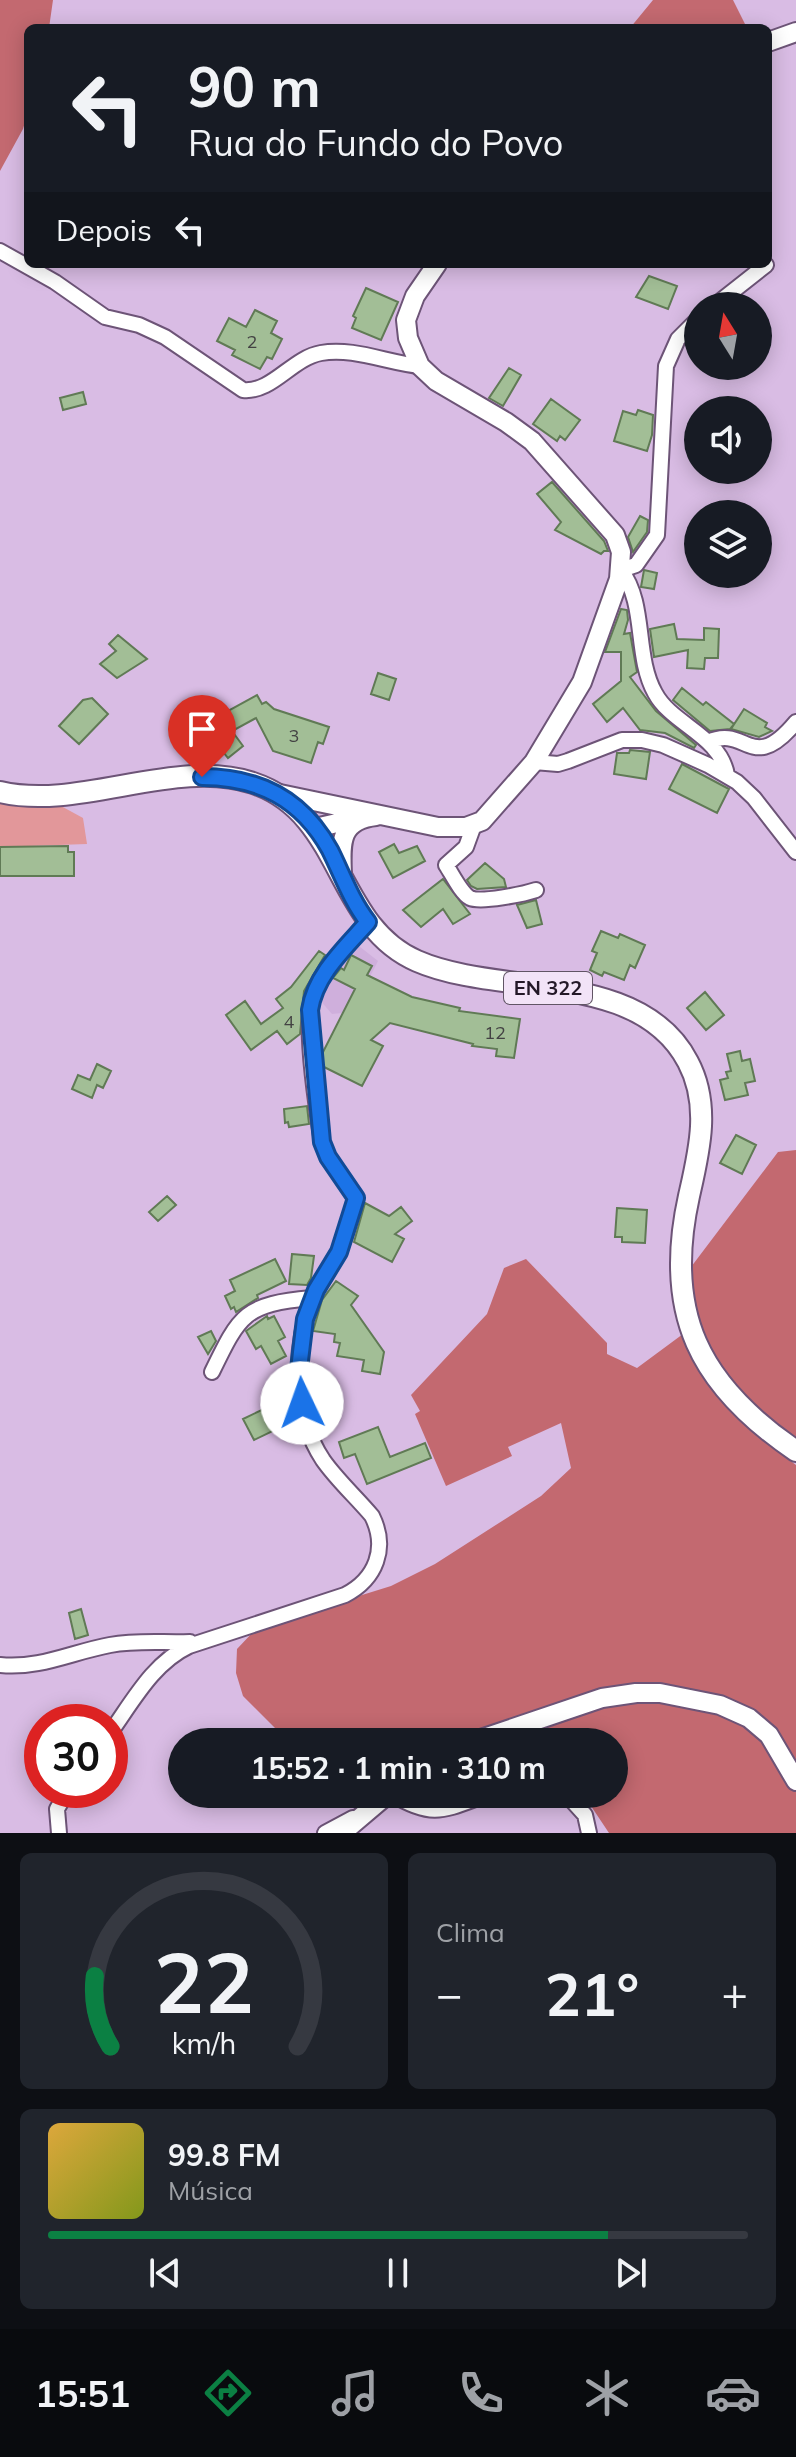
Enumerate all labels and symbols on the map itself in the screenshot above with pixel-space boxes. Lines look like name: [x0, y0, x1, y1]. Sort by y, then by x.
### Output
north arrow: [684, 292, 772, 380]
house number: 2: [247, 330, 257, 353]
pin: [168, 695, 236, 777]
house number: 3: [289, 724, 299, 747]
road number: EN 322: [504, 972, 592, 1004]
house number: 4: [284, 1010, 295, 1033]
house number: 12: [484, 1021, 506, 1044]
position arrow: [260, 1361, 344, 1445]
speed limit sign: 30: [24, 1704, 128, 1808]

